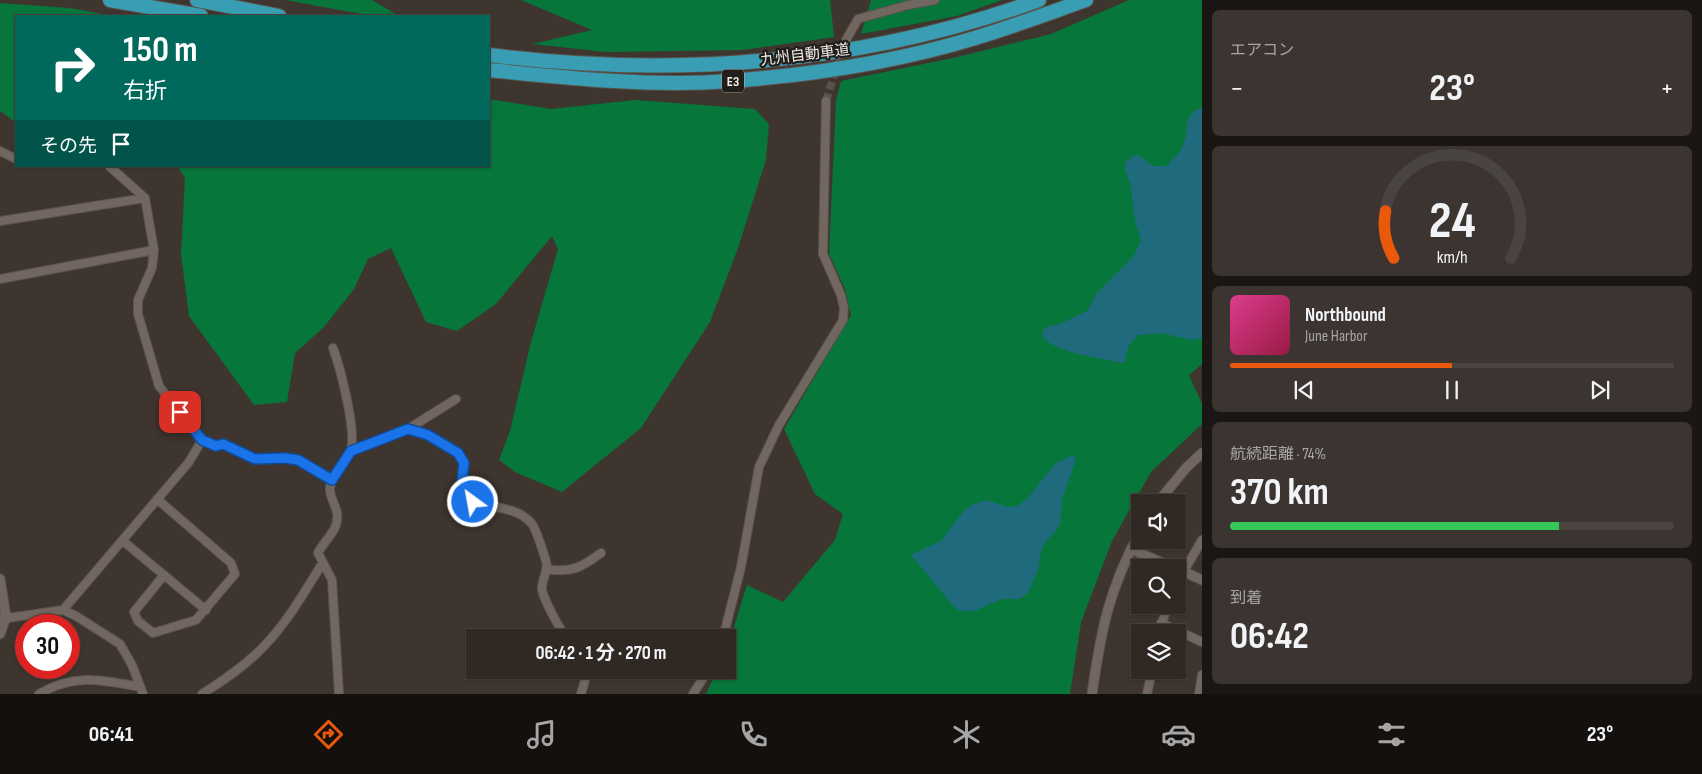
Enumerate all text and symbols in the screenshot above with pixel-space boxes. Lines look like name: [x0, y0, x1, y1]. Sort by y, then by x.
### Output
text: 150 m: [123, 29, 197, 72]
icon: right: [40, 35, 105, 100]
street label: 九州自動車道: [759, 40, 851, 70]
text: エアコン: [1230, 41, 1294, 60]
text: 23°: [1429, 66, 1475, 111]
road number: E3: [722, 70, 744, 92]
text: −: [1230, 72, 1244, 105]
text: +: [1660, 72, 1674, 105]
text: 右折: [123, 78, 167, 105]
icon: arrive: [107, 130, 135, 158]
text: その先: [40, 135, 97, 158]
text: 24: [1429, 190, 1475, 253]
text: km/h: [1437, 247, 1467, 268]
text: Northbound: [1305, 304, 1386, 327]
text: June Harbor: [1305, 327, 1368, 346]
icon: previous: [1290, 376, 1318, 404]
icon: pause: [1438, 376, 1466, 404]
icon: next: [1586, 376, 1614, 404]
pin: [159, 391, 201, 433]
icon: arrive: [166, 398, 194, 426]
text: 航続距離 · 74%: [1230, 445, 1326, 464]
text: 370 km: [1230, 470, 1329, 515]
position arrow: [446, 475, 498, 527]
map controls: [1131, 494, 1186, 679]
button: sound: [1131, 494, 1186, 549]
button: search: [1131, 559, 1186, 614]
text: 到着: [1230, 589, 1262, 608]
speed limit sign: 30: [15, 614, 80, 679]
text: 06:42: [1230, 614, 1309, 659]
button: layers: [1131, 624, 1186, 679]
text: 06:42 · 1 分 · 270 m: [536, 642, 666, 665]
icon: directions: [311, 717, 346, 752]
icon: music: [524, 717, 559, 752]
icon: phone: [736, 717, 771, 752]
icon: climate: [949, 717, 984, 752]
icon: car: [1161, 717, 1196, 752]
icon: filters: [1374, 717, 1409, 752]
text: 06:41: [89, 721, 133, 748]
text: 23°: [1587, 721, 1613, 748]

